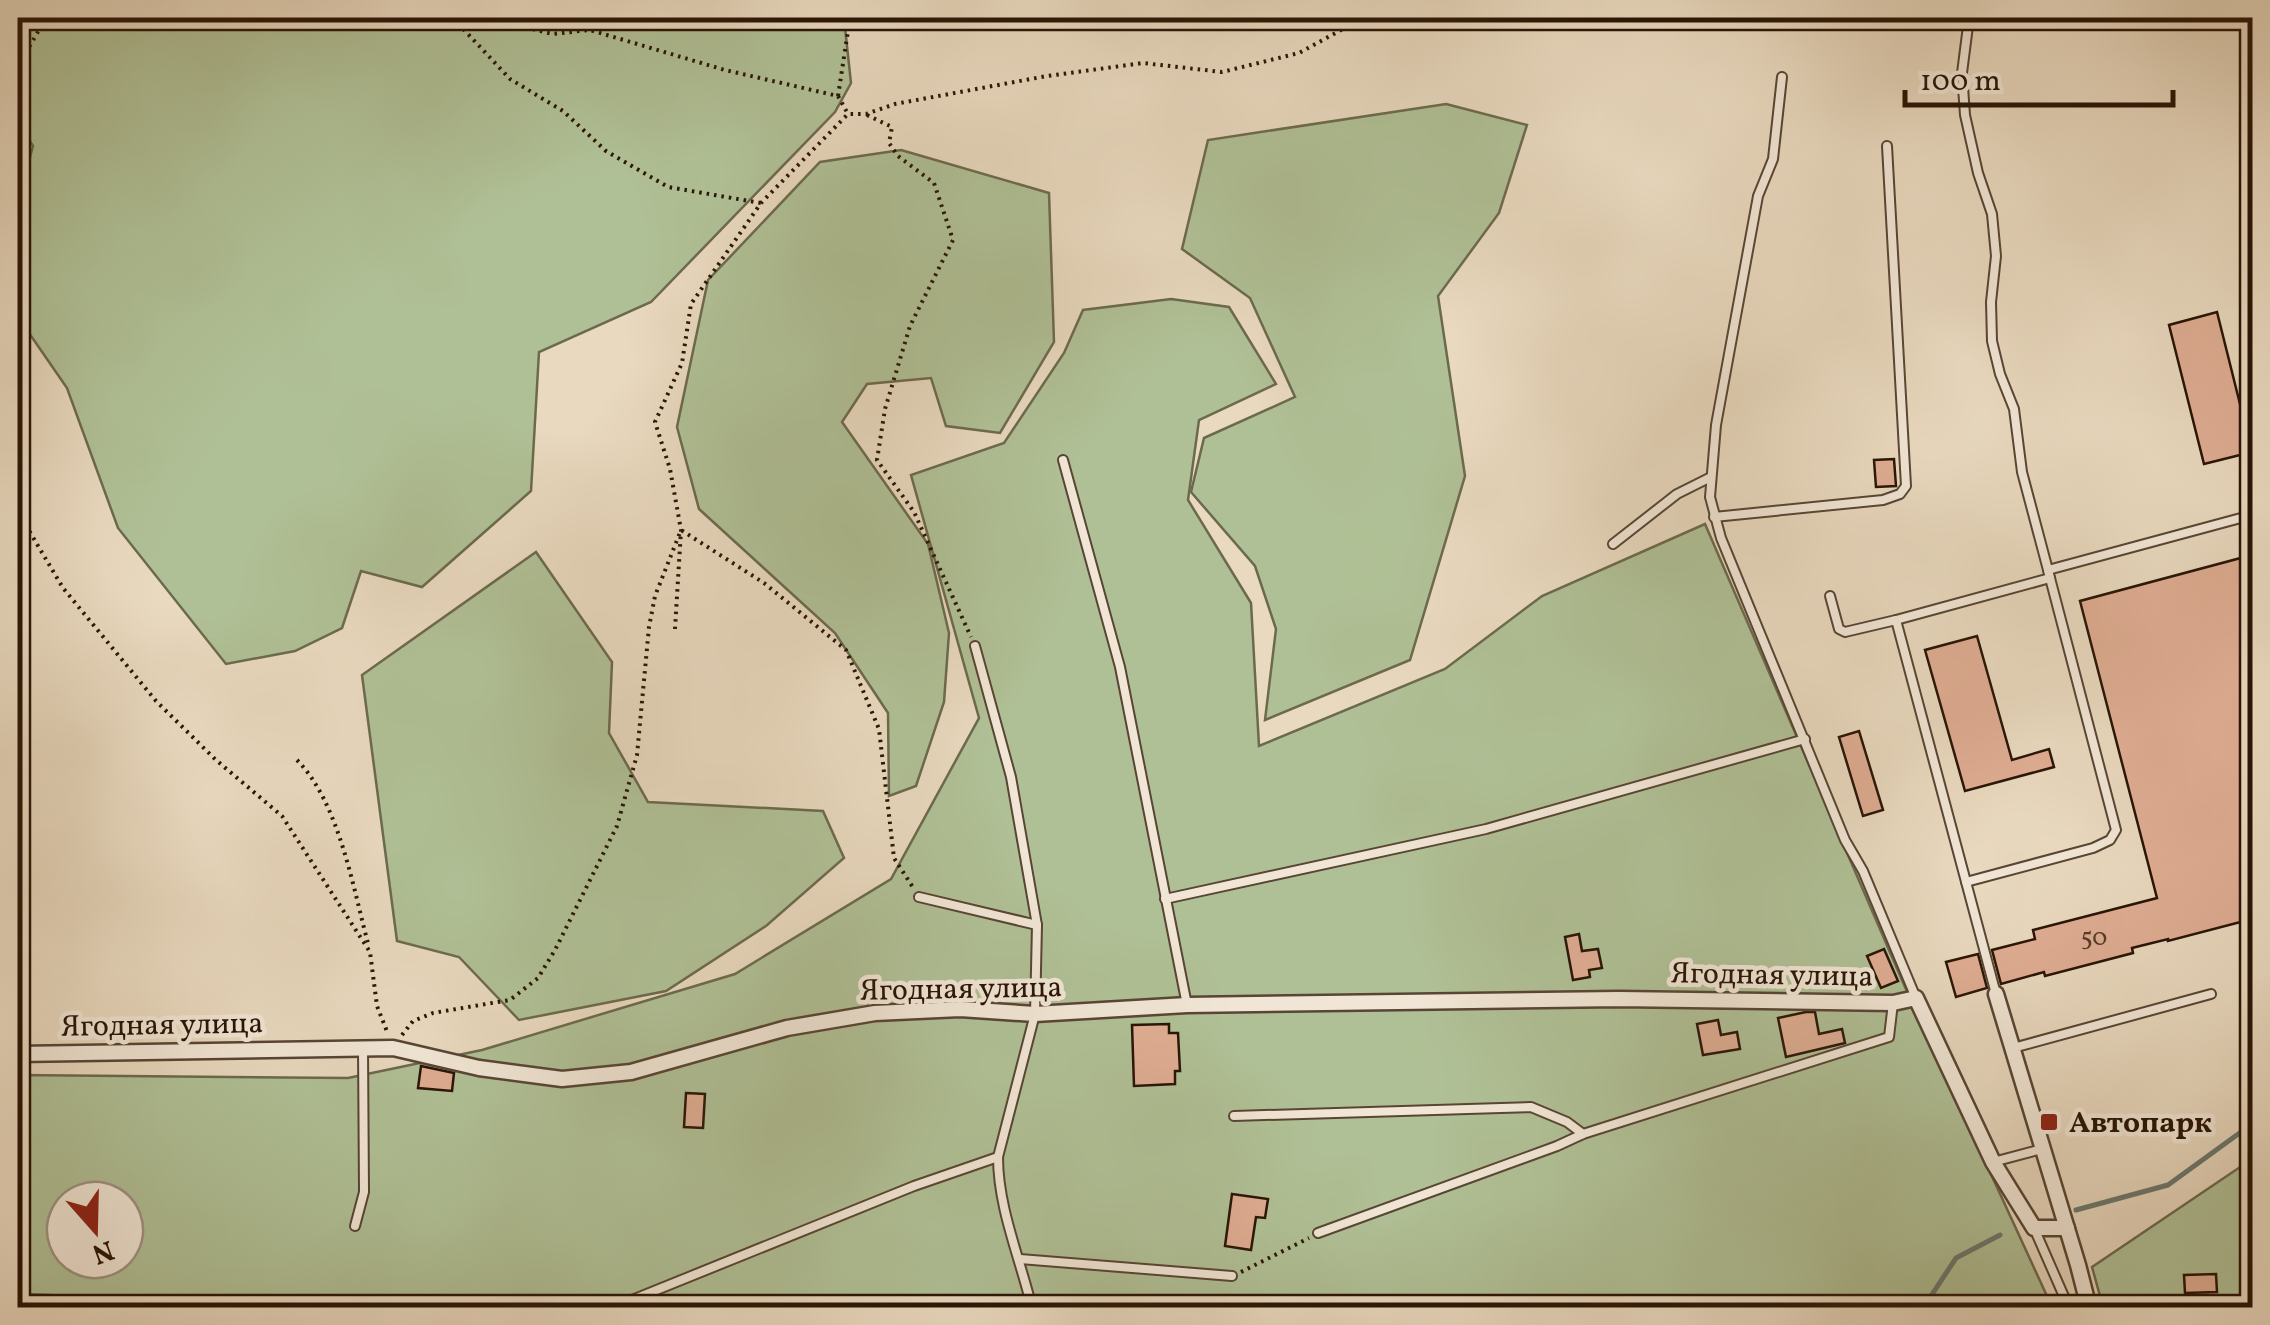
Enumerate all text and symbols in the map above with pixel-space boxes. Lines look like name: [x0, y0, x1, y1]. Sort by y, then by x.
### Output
scale bar: [1905, 45, 2172, 107]
text: 100 m: [1920, 61, 2001, 103]
house number: 50: [2081, 921, 2107, 956]
street label: Ягодная улица: [1670, 953, 1874, 999]
street label: Ягодная улица: [859, 967, 1063, 1013]
street label: Ягодная улица: [60, 1003, 264, 1049]
place label: Автопарк: [2069, 1103, 2212, 1145]
marker: Автопарк: [2038, 1111, 2060, 1133]
north arrow: [45, 1180, 145, 1280]
text: N: [86, 1229, 119, 1273]

